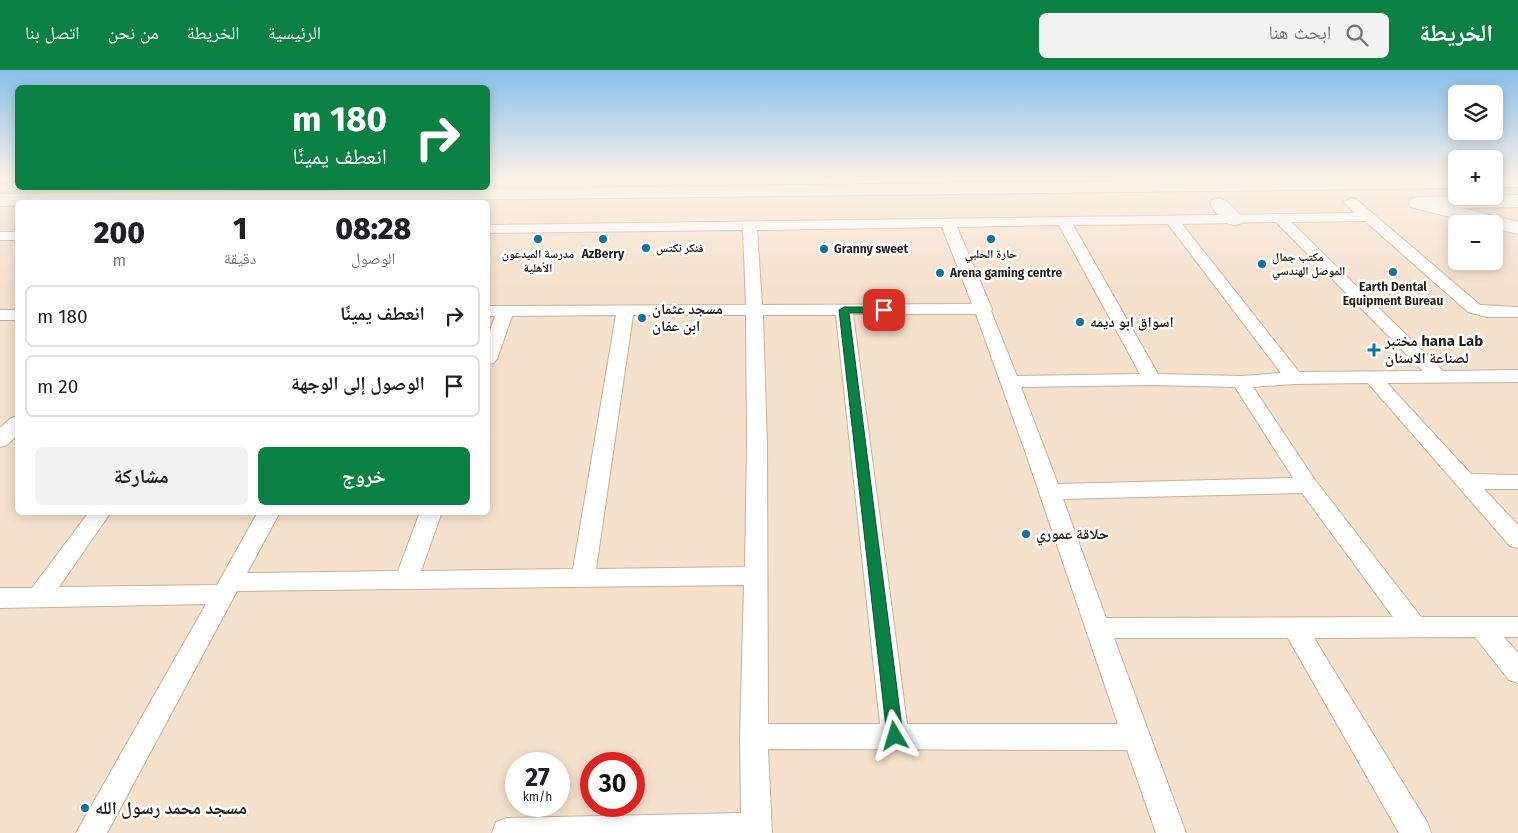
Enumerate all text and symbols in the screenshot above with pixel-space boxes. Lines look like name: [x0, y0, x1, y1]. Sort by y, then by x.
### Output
search box: [1039, 13, 1389, 58]
text: الخريطة: [1419, 19, 1493, 47]
text: ابحث هنا: [1268, 21, 1331, 44]
icon: search: [1343, 21, 1371, 49]
text: اتصل بنا: [25, 22, 80, 44]
text: من نحن: [108, 22, 159, 44]
text: الخريطة: [187, 22, 240, 44]
text: الرئيسية: [268, 22, 321, 44]
map controls: [1448, 85, 1503, 270]
button: layers: [1448, 85, 1503, 140]
text: 180 m: [292, 98, 387, 140]
icon: right: [405, 105, 470, 170]
text: انعطف يمينًا: [292, 143, 387, 170]
button: +: [1448, 150, 1503, 205]
text: 1: [233, 211, 247, 247]
text: 08:28: [335, 211, 411, 247]
text: 200: [94, 215, 145, 251]
button: −: [1448, 215, 1503, 270]
marker: مدرسة المبدعون الأهلية: [532, 233, 544, 245]
marker: AzBerry: [597, 233, 609, 245]
marker: حارة الحلبي: [985, 233, 997, 245]
place label: فنكر نكتس: [656, 241, 704, 256]
marker: فنكر نكتس: [640, 242, 652, 254]
place label: Granny sweet: [834, 242, 908, 256]
marker: Granny sweet: [818, 243, 830, 255]
place label: مدرسة المبدعون الأهلية: [502, 247, 575, 275]
place label: AzBerry: [581, 247, 625, 261]
place label: حارة الحلبي: [965, 247, 1017, 264]
text: دقيقة: [224, 249, 256, 268]
text: الوصول: [351, 249, 395, 268]
place label: مكتب جمال الموصل الهندسي: [1272, 250, 1345, 281]
text: m: [113, 251, 126, 270]
marker: مكتب جمال الموصل الهندسي: [1256, 258, 1268, 270]
place label: Arena gaming centre: [949, 266, 1062, 280]
marker: Earth Dental Equipment Bureau: [1387, 266, 1399, 278]
marker: Arena gaming centre: [934, 267, 946, 279]
place label: Earth Dental Equipment Bureau: [1343, 280, 1443, 308]
pin: [863, 289, 905, 331]
icon: arrive: [870, 296, 898, 324]
place label: مسجد عثمان ابن عفان: [652, 300, 723, 335]
text: انعطف يمينًا: [340, 302, 425, 325]
icon: right: [440, 302, 468, 330]
text: 180 m: [37, 305, 88, 328]
marker: مسجد عثمان ابن عفان: [636, 312, 648, 324]
place label: اسواق ابو ديمه: [1090, 313, 1174, 331]
marker: اسواق ابو ديمه: [1074, 316, 1086, 328]
place label: مختبر hana Lab لصناعة الاسنان: [1384, 332, 1483, 367]
marker: مختبر hana Lab لصناعة الاسنان: [1367, 343, 1381, 357]
text: الوصول إلى الوجهة: [291, 372, 425, 395]
icon: arrive: [440, 372, 468, 400]
text: 20 m: [37, 375, 78, 398]
button: مشاركة: [35, 447, 248, 505]
button: خروج: [258, 447, 470, 505]
place label: حلاقة عموري: [1036, 525, 1109, 546]
marker: حلاقة عموري: [1020, 528, 1032, 540]
position arrow: [868, 709, 920, 761]
speed limit sign: 30: [580, 752, 645, 817]
text: 27: [525, 763, 550, 793]
text: km/h: [523, 790, 552, 804]
place label: مسجد محمد رسول الله: [95, 797, 247, 819]
marker: مسجد محمد رسول الله: [79, 802, 91, 814]

